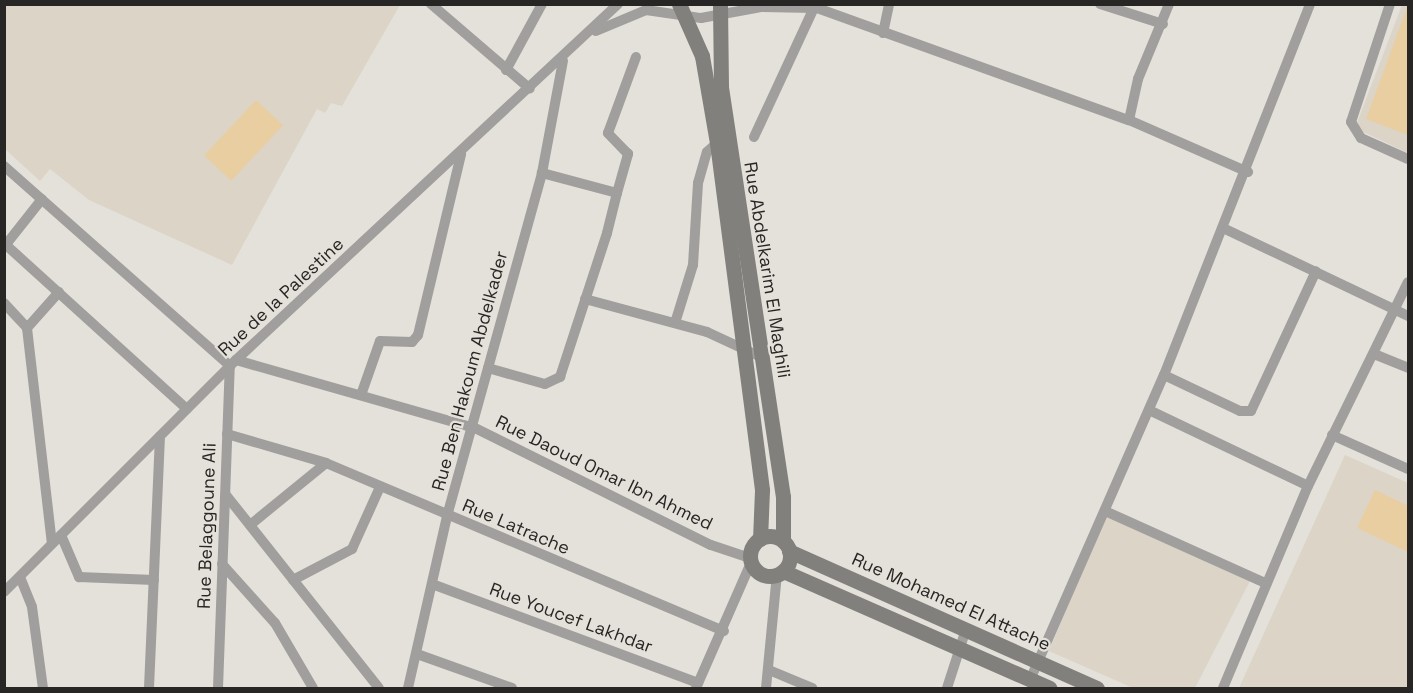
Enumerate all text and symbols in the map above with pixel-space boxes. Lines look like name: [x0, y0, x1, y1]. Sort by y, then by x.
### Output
street label: Rue Abdelkarim El Maghili: [739, 160, 795, 380]
street label: Rue de la Palestine: [214, 233, 348, 361]
street label: Rue Ben Hakoum Abdelkader: [428, 249, 512, 493]
street label: Rue Daoud Omar Ibn Ahmed: [492, 411, 716, 535]
street label: Rue Belaggoune Ali: [193, 442, 221, 610]
street label: Rue Latrache: [459, 495, 573, 559]
street label: Rue Mohamed El Attache: [848, 548, 1054, 656]
street label: Rue Youcef Lakhdar: [486, 578, 656, 658]

